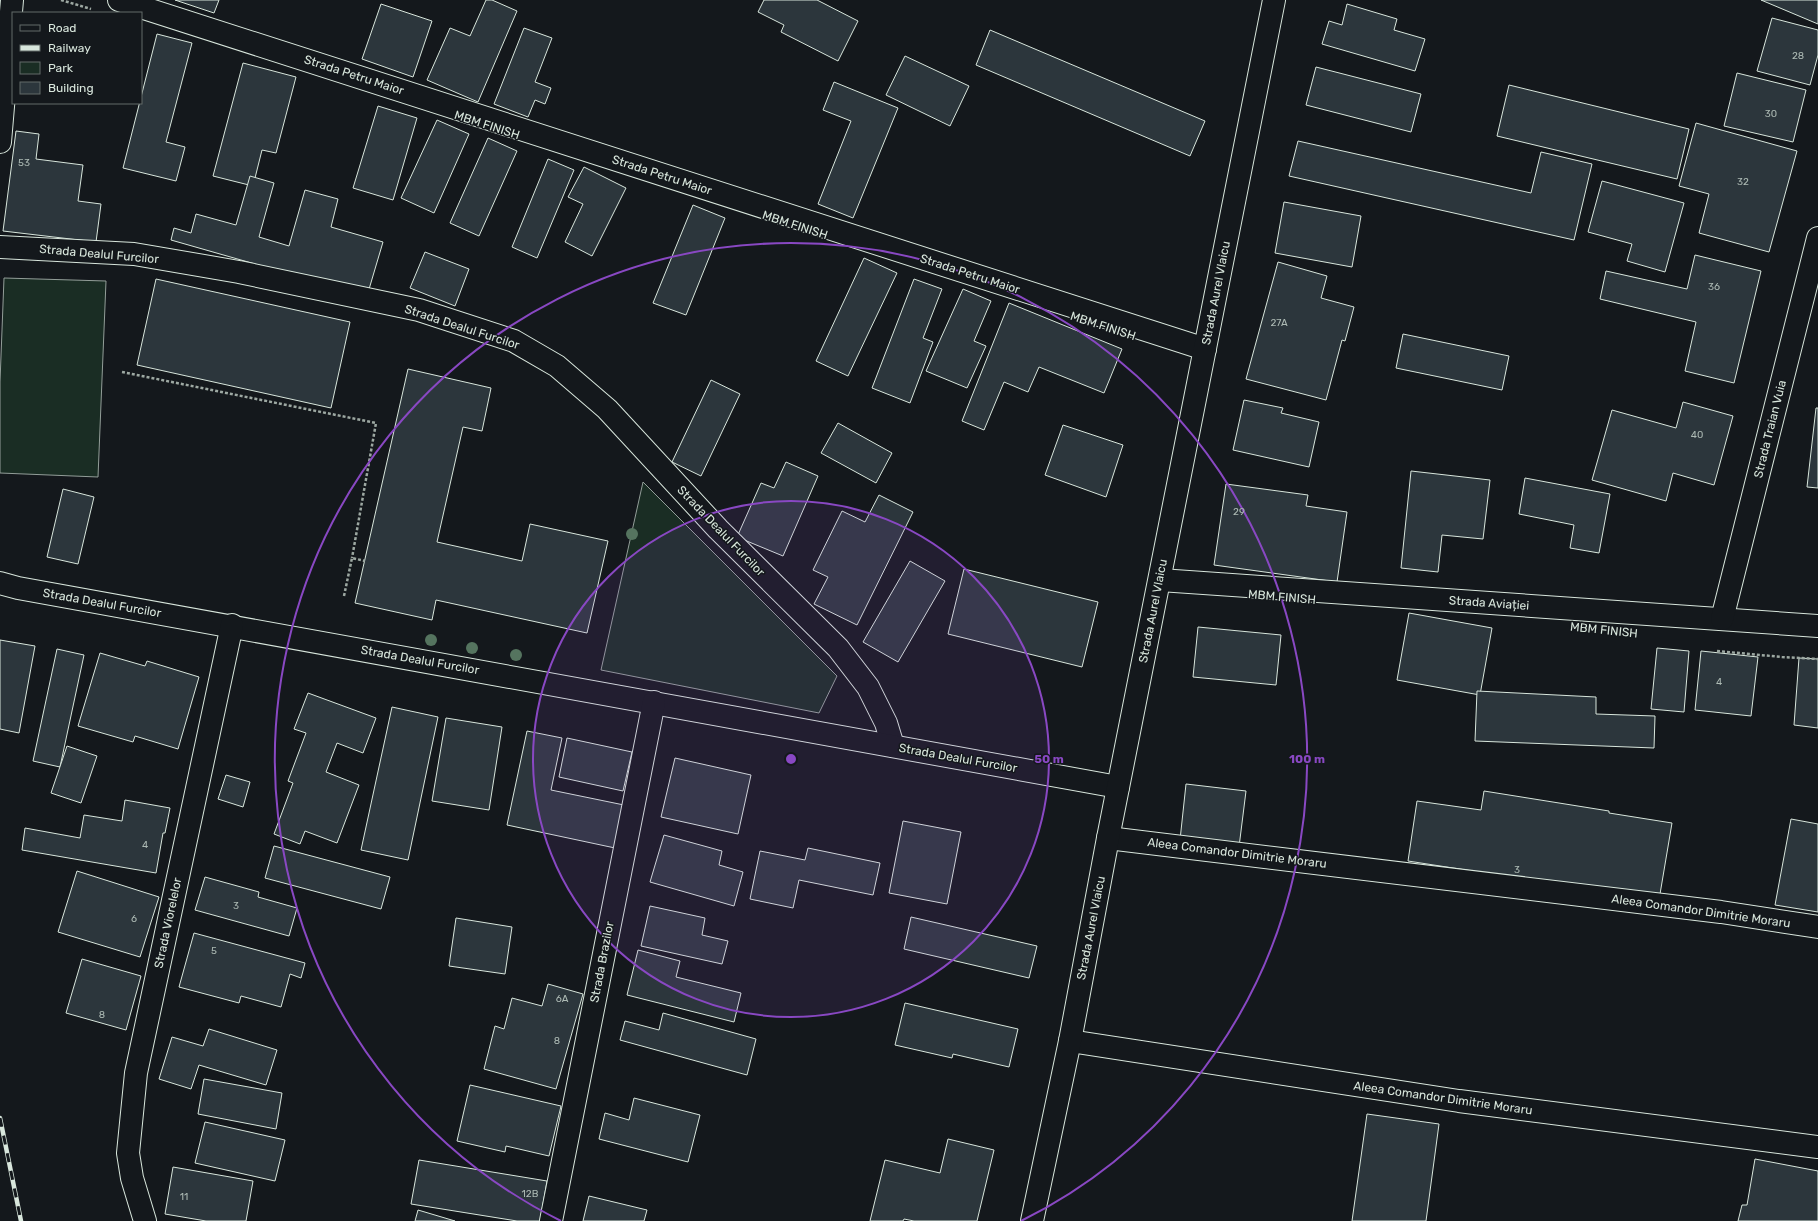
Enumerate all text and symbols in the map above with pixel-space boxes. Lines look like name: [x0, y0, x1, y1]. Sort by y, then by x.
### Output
legend: [12, 12, 142, 104]
text: Road: [48, 21, 76, 35]
text: Railway: [48, 41, 91, 55]
house number: 28: [1792, 50, 1804, 62]
street label: Strada Petru Maior: [302, 52, 406, 98]
text: Park: [48, 61, 74, 75]
text: Building: [48, 81, 94, 95]
street label: MBM FINISH: [453, 108, 521, 142]
house number: 30: [1765, 108, 1777, 120]
street label: Strada Petru Maior: [610, 152, 714, 198]
house number: 53: [18, 157, 30, 169]
house number: 32: [1737, 176, 1749, 188]
street label: MBM FINISH: [761, 208, 829, 242]
street label: Strada Aurel Vlaicu: [1199, 240, 1233, 346]
street label: Strada Dealul Furcilor: [39, 242, 160, 266]
street label: Strada Petru Maior: [918, 251, 1022, 297]
house number: 36: [1708, 281, 1720, 293]
street label: Strada Dealul Furcilor: [403, 302, 522, 352]
street label: MBM FINISH: [1069, 309, 1137, 343]
house number: 27A: [1270, 317, 1288, 329]
street label: Strada Traian Vuia: [1751, 379, 1789, 479]
house number: 40: [1691, 429, 1703, 441]
street label: Strada Dealul Furcilor: [674, 483, 768, 579]
house number: 29: [1233, 506, 1245, 518]
street label: Strada Aurel Vlaicu: [1136, 558, 1170, 664]
street label: Strada Dealul Furcilor: [42, 586, 163, 620]
street label: MBM FINISH: [1248, 587, 1316, 607]
street label: Strada Aviației: [1448, 593, 1530, 613]
street label: MBM FINISH: [1569, 619, 1639, 641]
street label: Strada Dealul Furcilor: [360, 643, 481, 677]
house number: 4: [1716, 676, 1722, 688]
street label: Strada Dealul Furcilor: [898, 741, 1019, 775]
centre of rings: [784, 752, 798, 766]
text: 50 m: [1034, 752, 1064, 766]
text: 100 m: [1289, 752, 1325, 766]
street label: Aleea Comandor Dimitrie Moraru: [1147, 835, 1327, 871]
house number: 4: [142, 839, 148, 851]
house number: 3: [1514, 864, 1520, 876]
street label: Strada Aurel Vlaicu: [1074, 875, 1108, 981]
street label: Strada Viorelelor: [152, 876, 185, 970]
street label: Aleea Comandor Dimitrie Moraru: [1611, 892, 1791, 930]
house number: 3: [233, 900, 239, 912]
house number: 6: [131, 913, 137, 925]
street label: Strada Brazilor: [587, 920, 617, 1004]
house number: 5: [211, 945, 217, 957]
house number: 6A: [556, 993, 569, 1005]
house number: 8: [99, 1009, 105, 1021]
house number: 8: [554, 1035, 560, 1047]
street label: Aleea Comandor Dimitrie Moraru: [1353, 1079, 1533, 1117]
house number: 12B: [522, 1188, 539, 1200]
house number: 11: [180, 1191, 188, 1203]

